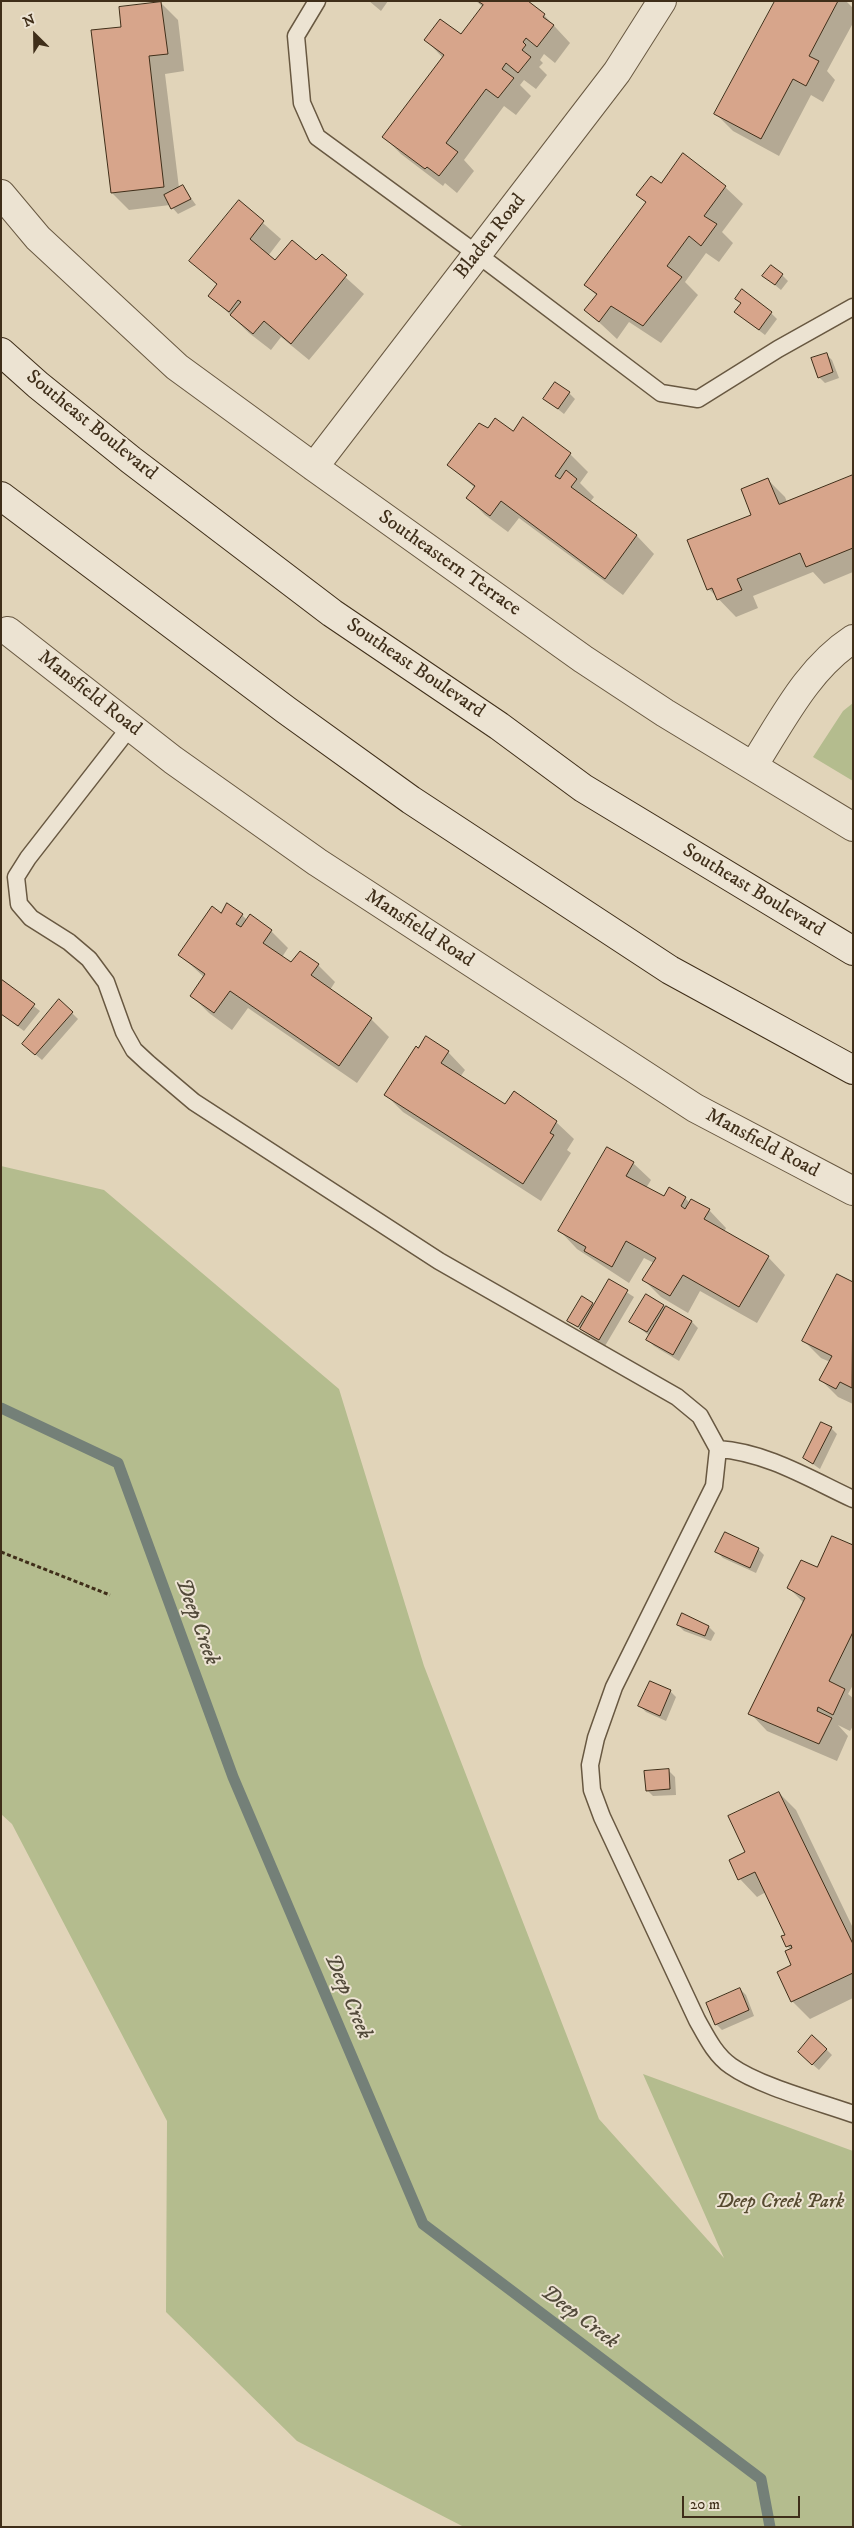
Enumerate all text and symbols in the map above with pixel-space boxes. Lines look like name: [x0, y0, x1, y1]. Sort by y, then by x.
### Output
north arrow: [10, 10, 60, 60]
text: N: [20, 11, 38, 32]
street label: Bladen Road: [450, 190, 532, 284]
street label: Southeast Boulevard: [21, 366, 161, 486]
street label: Southeastern Terrace: [373, 506, 525, 622]
street label: Southeast Boulevard: [341, 614, 489, 724]
street label: Mansfield Road: [32, 646, 146, 742]
street label: Southeast Boulevard: [677, 839, 829, 943]
street label: Mansfield Road: [360, 885, 478, 973]
street label: Mansfield Road: [701, 1104, 823, 1184]
water label: Deep Creek: [169, 1575, 223, 1669]
water label: Deep Creek: [318, 1950, 376, 2044]
park label: Deep Creek Park: [716, 2191, 844, 2215]
water label: Deep Creek: [535, 2281, 623, 2355]
scale bar: [684, 2486, 802, 2518]
text: 20 m: [690, 2495, 720, 2514]

